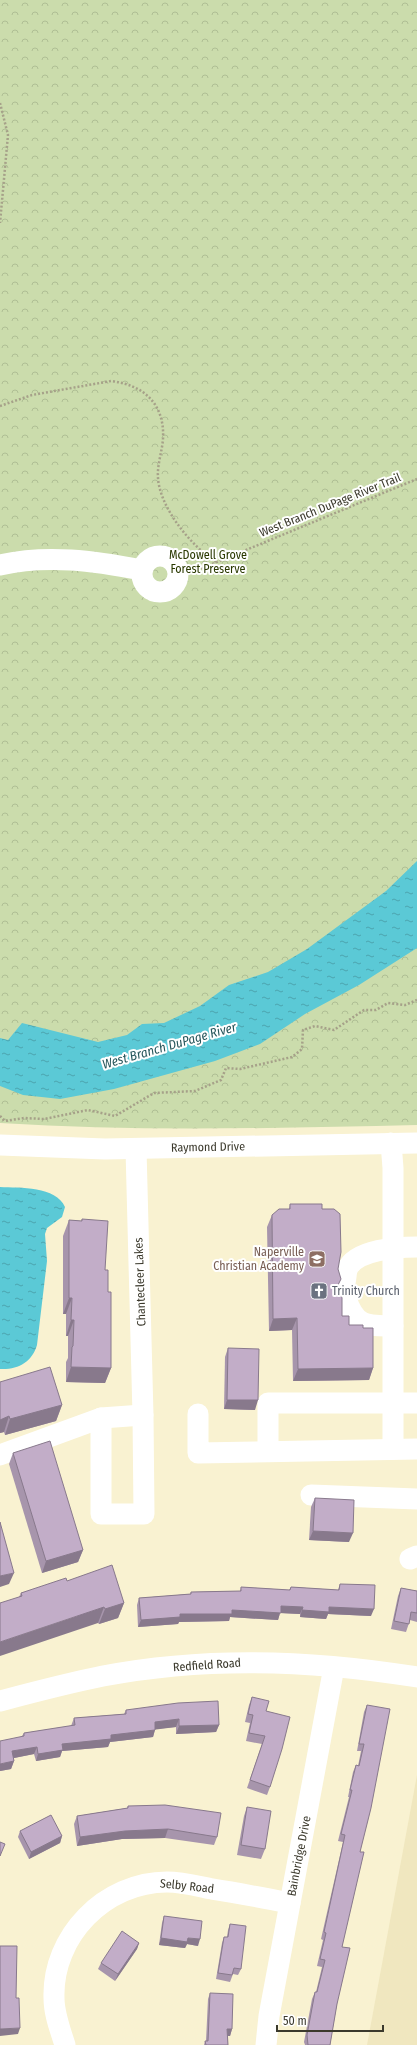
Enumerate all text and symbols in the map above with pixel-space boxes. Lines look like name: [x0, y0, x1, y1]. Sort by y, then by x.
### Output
street label: West Branch DuPage River Trail: [257, 470, 403, 540]
park label: McDowell Grove Forest Preserve: [169, 548, 247, 576]
water label: West Branch DuPage River: [100, 1019, 238, 1072]
street label: Raymond Drive: [171, 1139, 245, 1155]
street label: Chantecleer Lakes: [131, 1237, 149, 1327]
place label: Naperville Christian Academy: [213, 1245, 305, 1273]
school or university icon: Naperville Christian Academy: [307, 1249, 327, 1269]
church icon: Trinity Church: [309, 1281, 329, 1301]
place label: Trinity Church: [332, 1284, 400, 1298]
street label: Redfield Road: [173, 1656, 241, 1674]
street label: Bainbridge Drive: [284, 1815, 314, 1897]
street label: Selby Road: [159, 1876, 215, 1896]
scale bar: [277, 2007, 383, 2033]
text: 50 m: [283, 2014, 307, 2028]

